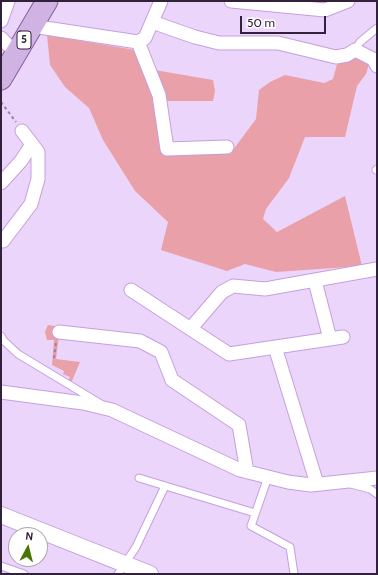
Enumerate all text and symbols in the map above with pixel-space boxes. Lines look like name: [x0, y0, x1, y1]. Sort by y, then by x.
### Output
scale bar: [242, 8, 328, 34]
text: 50 m: [247, 15, 275, 30]
road number: 5: [17, 31, 31, 49]
north arrow: [8, 527, 48, 567]
text: N: [25, 529, 34, 544]

